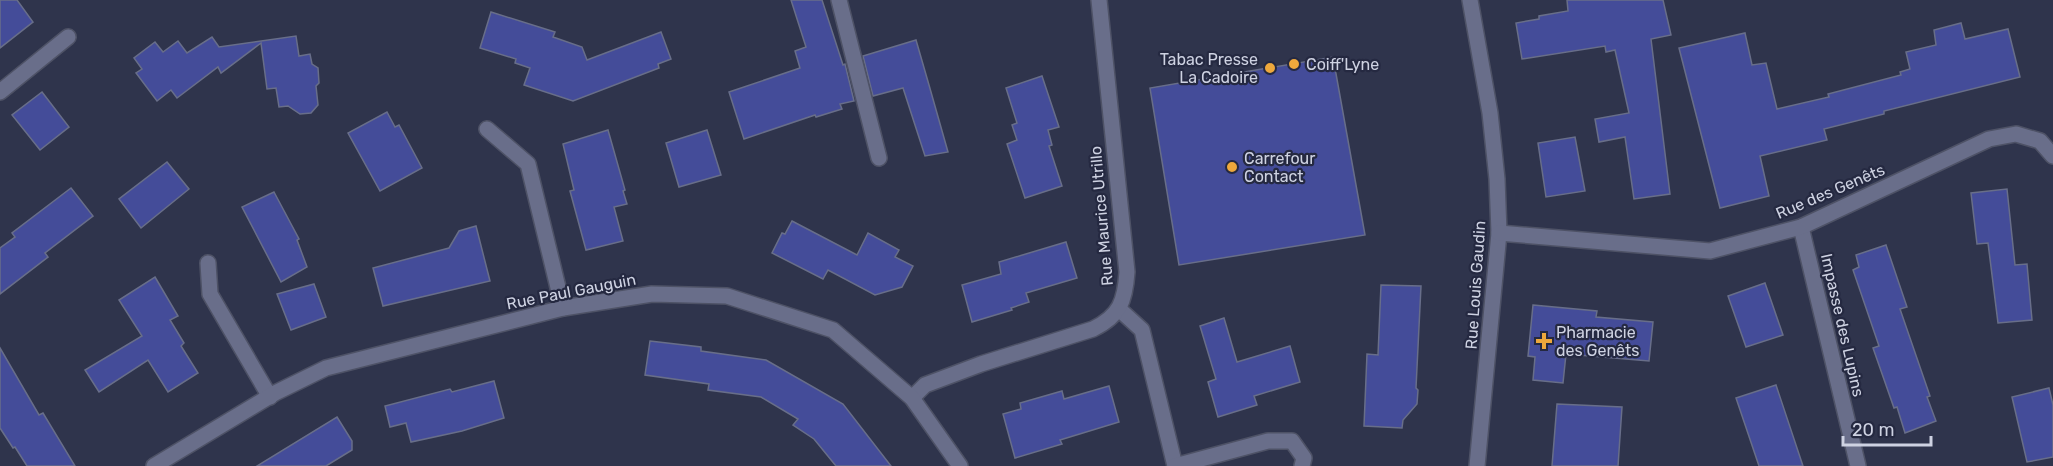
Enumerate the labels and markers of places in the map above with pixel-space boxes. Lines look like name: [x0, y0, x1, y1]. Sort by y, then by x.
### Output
place label: Tabac Presse La Cadoire: [1160, 50, 1258, 87]
place label: Coiff'Lyne: [1306, 55, 1379, 74]
marker: Coiff'Lyne: [1287, 57, 1301, 71]
marker: Tabac Presse La Cadoire: [1263, 61, 1277, 75]
place label: Carrefour Contact: [1244, 149, 1315, 186]
marker: Carrefour Contact: [1225, 160, 1239, 174]
place label: Pharmacie des Genêts: [1556, 323, 1639, 360]
marker: Pharmacie des Genêts: [1537, 334, 1551, 348]

